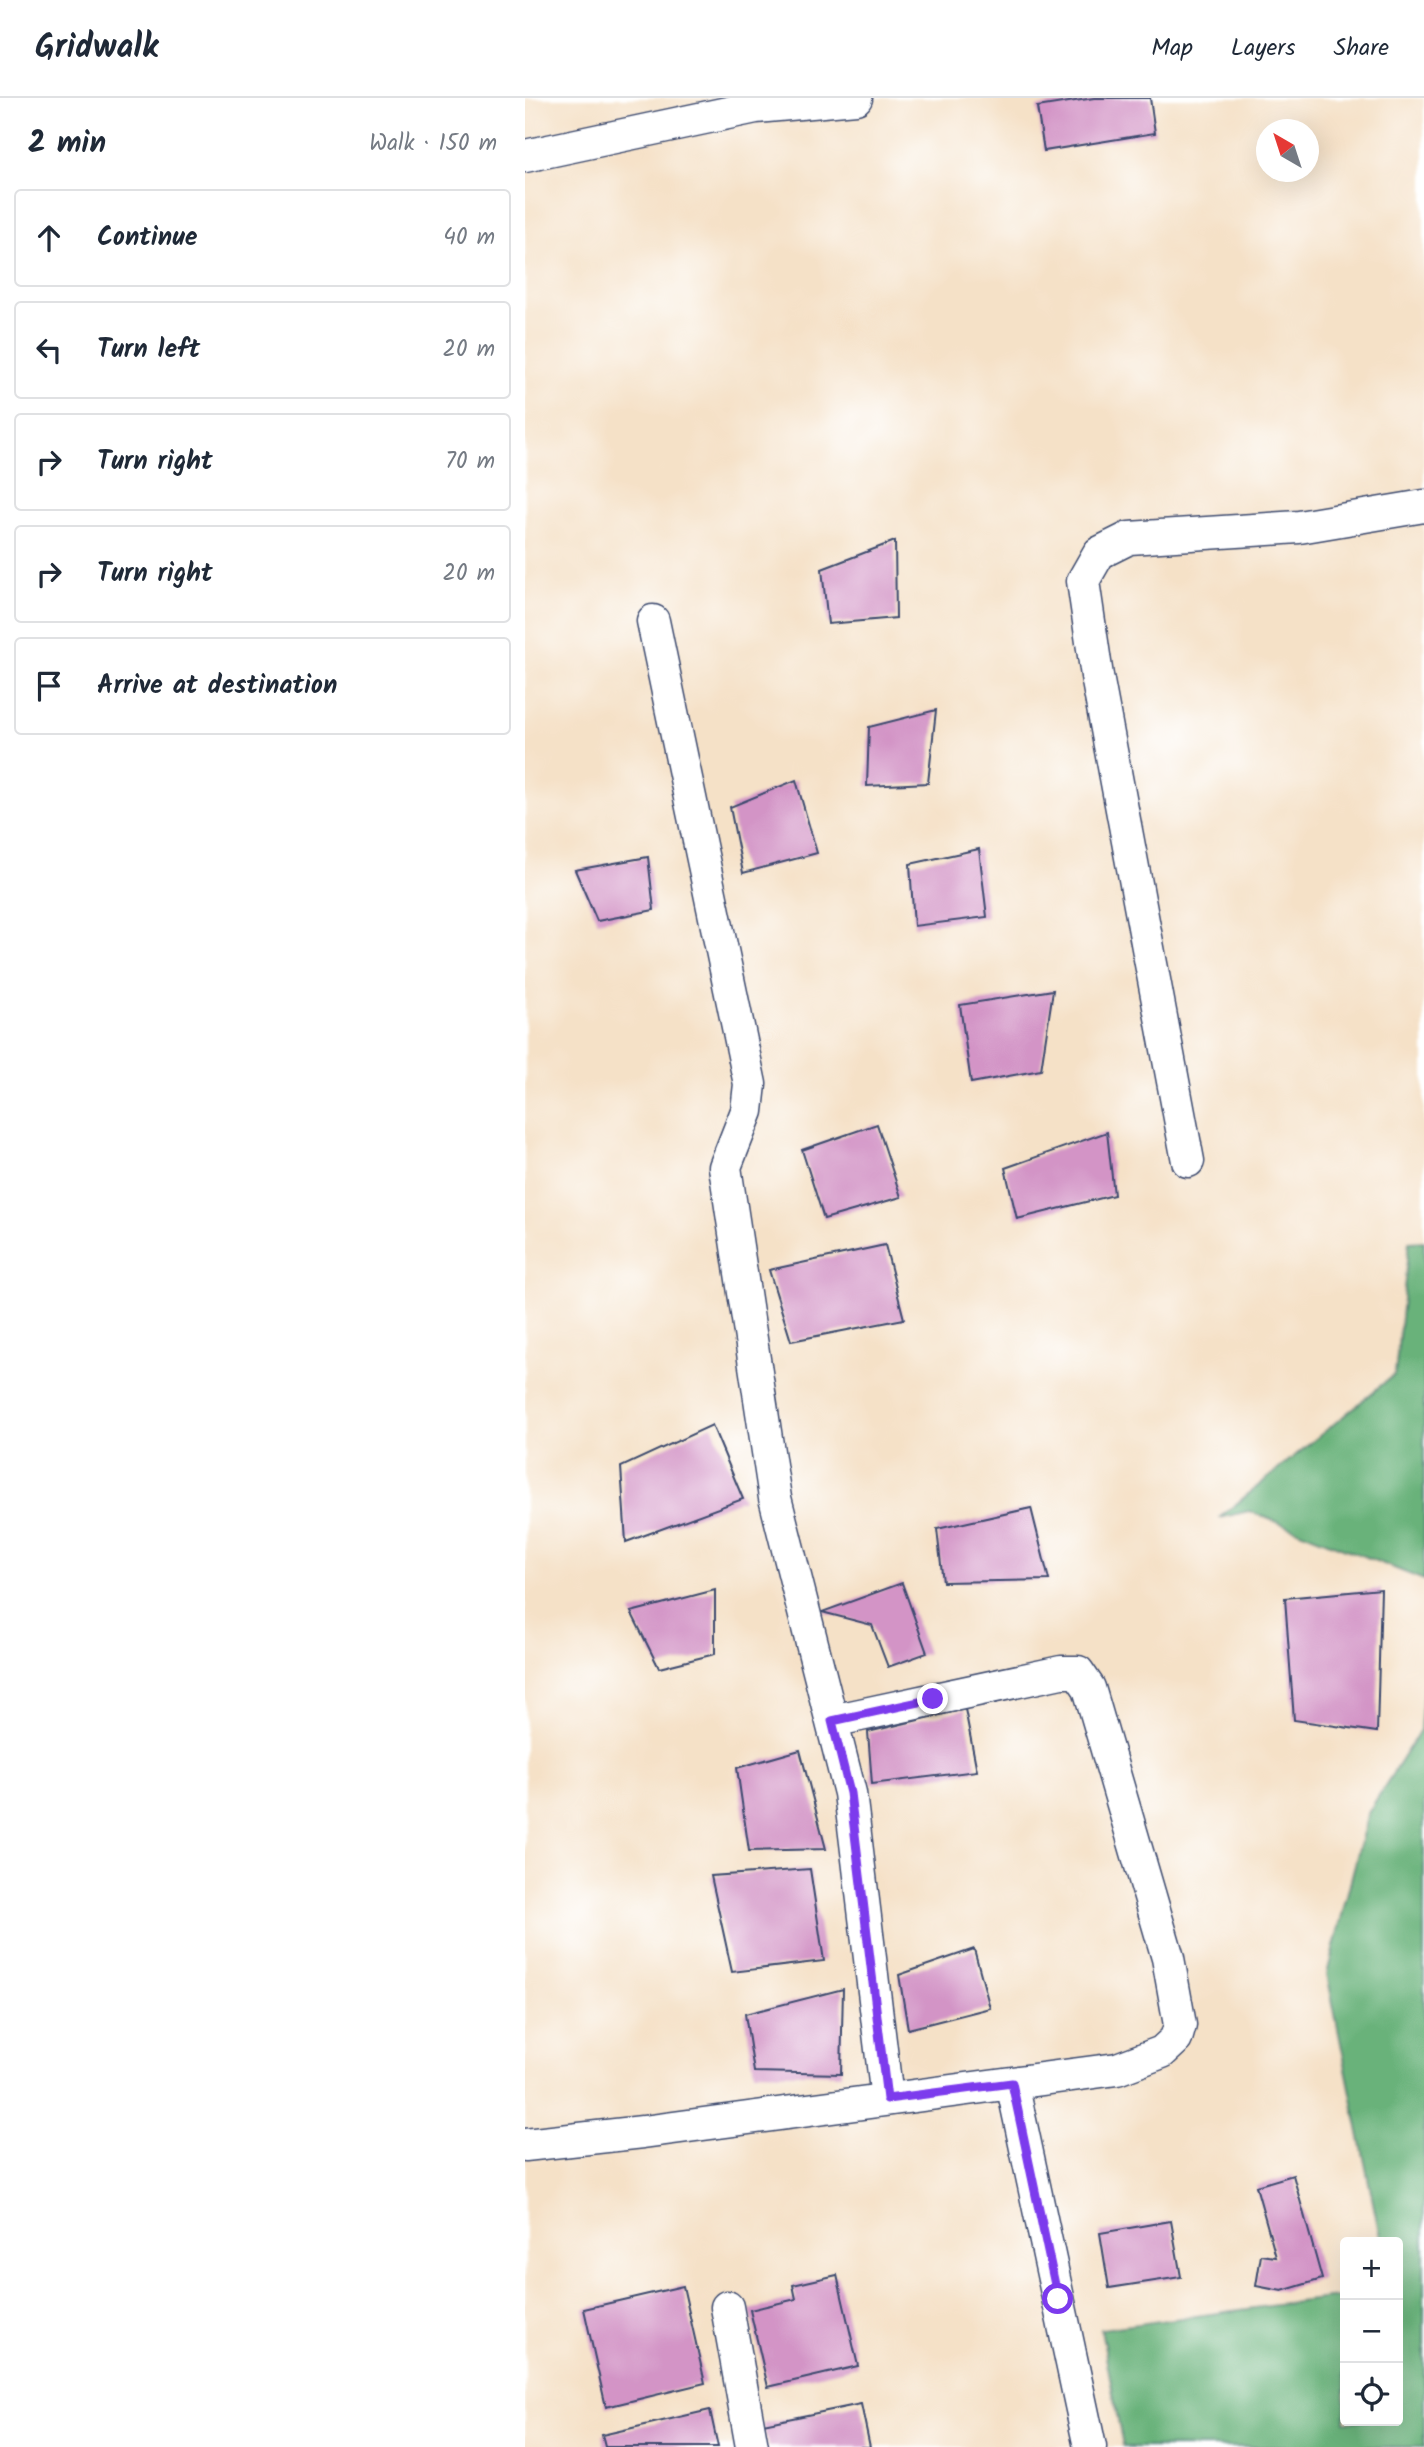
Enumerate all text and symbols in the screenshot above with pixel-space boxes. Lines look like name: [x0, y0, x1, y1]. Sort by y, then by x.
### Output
text: Gridwalk: [35, 22, 158, 75]
text: Map: [1151, 29, 1193, 68]
text: Layers: [1231, 29, 1295, 68]
text: Share: [1333, 29, 1389, 68]
north arrow: [1256, 119, 1319, 182]
text: 2 min: [28, 120, 106, 168]
text: Walk · 150 m: [369, 126, 497, 162]
text: Continue: [97, 217, 198, 259]
icon: ahead: [30, 219, 68, 257]
text: 40 m: [443, 220, 495, 256]
text: Turn left: [97, 329, 200, 371]
icon: left: [30, 331, 68, 369]
text: 20 m: [443, 332, 495, 368]
text: Turn right: [97, 441, 213, 483]
icon: right: [30, 443, 68, 481]
text: 70 m: [445, 444, 495, 480]
text: Turn right: [97, 553, 213, 595]
icon: right: [30, 555, 68, 593]
text: 20 m: [443, 556, 495, 592]
text: Arrive at destination: [97, 665, 337, 707]
icon: arrive: [30, 667, 68, 705]
route end: [917, 1683, 948, 1714]
map controls: [1340, 2237, 1403, 2426]
button: +: [1340, 2237, 1403, 2300]
route start: [1042, 2283, 1073, 2314]
button: −: [1340, 2300, 1403, 2363]
button: locate: [1340, 2363, 1403, 2426]

